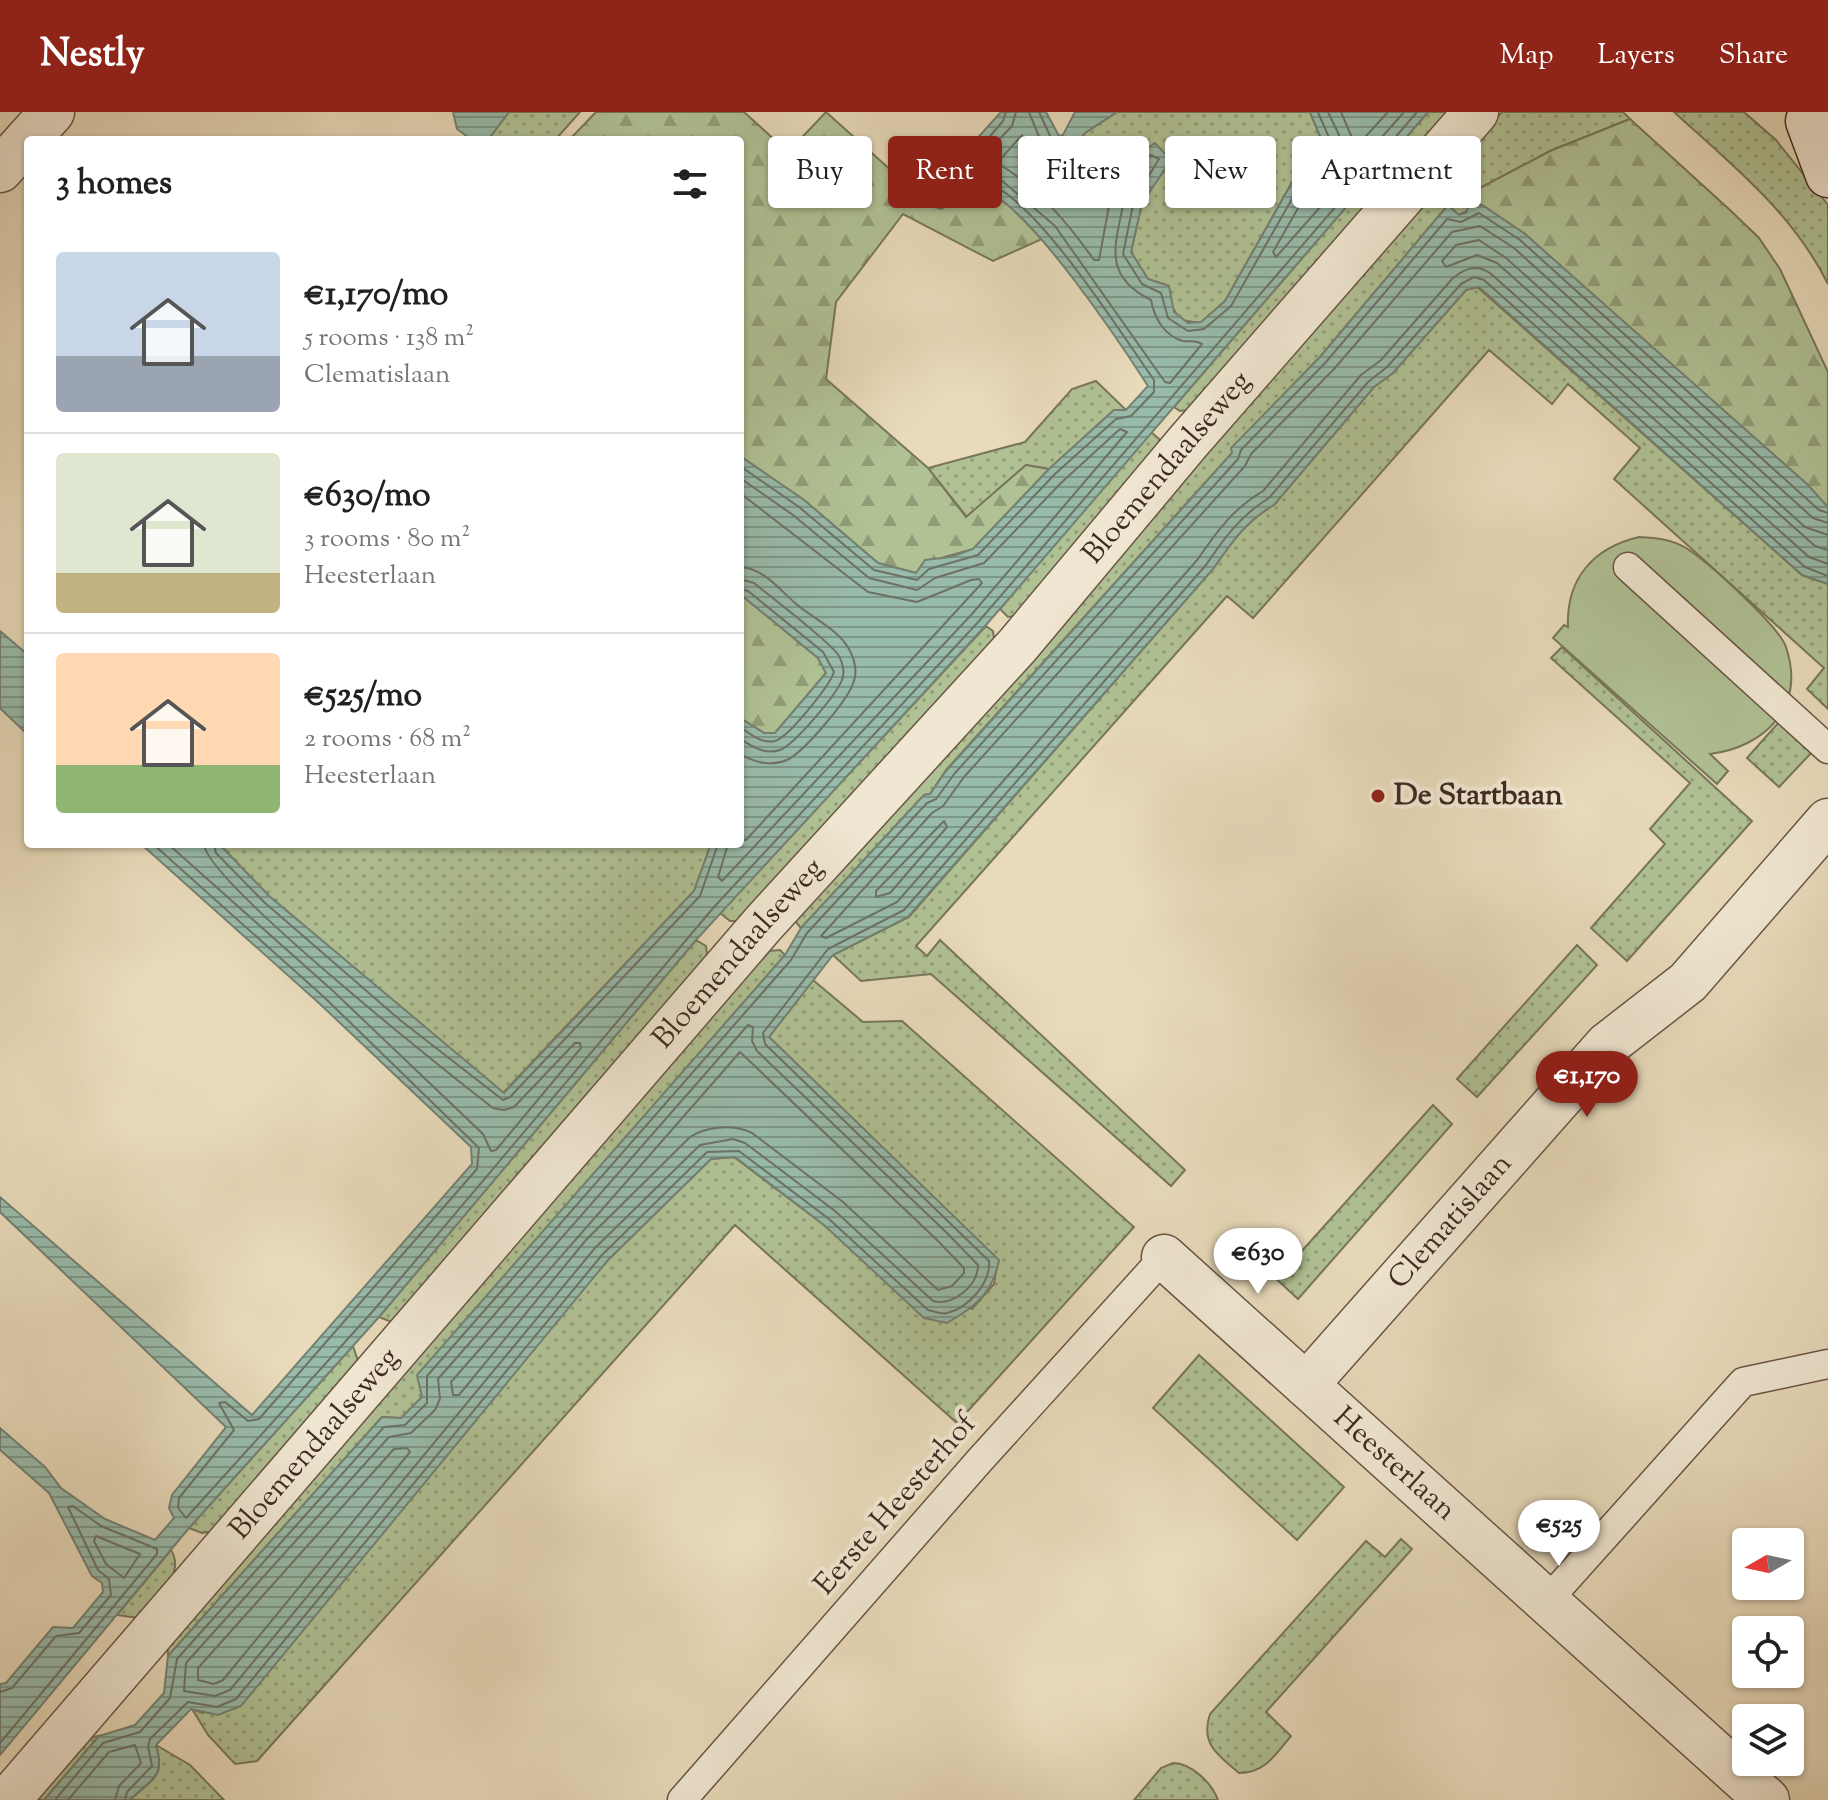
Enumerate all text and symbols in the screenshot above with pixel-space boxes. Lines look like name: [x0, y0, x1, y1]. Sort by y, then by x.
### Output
text: Nestly: [40, 29, 145, 83]
text: Map: [1500, 36, 1553, 76]
text: Layers: [1597, 36, 1675, 76]
text: Share: [1719, 36, 1788, 76]
chip: Buy: [768, 136, 872, 208]
chip: Rent: [888, 136, 1002, 208]
chip: Filters: [1018, 136, 1149, 208]
chip: New: [1165, 136, 1276, 208]
chip: Apartment: [1292, 136, 1481, 208]
text: 3 homes: [56, 160, 172, 209]
icon: filters: [668, 162, 712, 206]
text: €1,170/mo: [304, 271, 448, 320]
icon: home: [120, 284, 216, 380]
text: 5 rooms · 138 m²: [304, 320, 474, 357]
text: Clematislaan: [304, 357, 450, 394]
street label: Bloemendaalseweg: [1073, 362, 1262, 574]
text: €630/mo: [304, 472, 431, 521]
icon: home: [120, 485, 216, 581]
text: 3 rooms · 80 m²: [304, 521, 470, 558]
text: Heesterlaan: [304, 558, 436, 595]
text: €525/mo: [304, 672, 422, 721]
icon: home: [120, 685, 216, 781]
text: 2 rooms · 68 m²: [304, 721, 471, 758]
text: Heesterlaan: [304, 758, 436, 795]
place label: De Startbaan: [1394, 775, 1563, 818]
marker: De Startbaan: [1369, 787, 1387, 805]
street label: Bloemendaalseweg: [643, 849, 834, 1059]
pin: €1,170: [1522, 1051, 1652, 1119]
text: €1,170: [1554, 1058, 1620, 1095]
street label: Clematislaan: [1378, 1144, 1523, 1299]
pin: €630: [1211, 1228, 1305, 1296]
text: €630: [1232, 1235, 1284, 1272]
street label: Bloemendaalseweg: [220, 1338, 410, 1550]
street label: Heesterlaan: [1323, 1397, 1466, 1532]
street label: Eerste Heesterhof: [805, 1403, 988, 1605]
pin: €525: [1512, 1500, 1606, 1568]
text: €525: [1536, 1507, 1582, 1544]
north arrow: [1732, 1528, 1804, 1600]
map controls: [1732, 1528, 1804, 1776]
button: locate: [1732, 1616, 1804, 1688]
button: layers: [1732, 1704, 1804, 1776]

